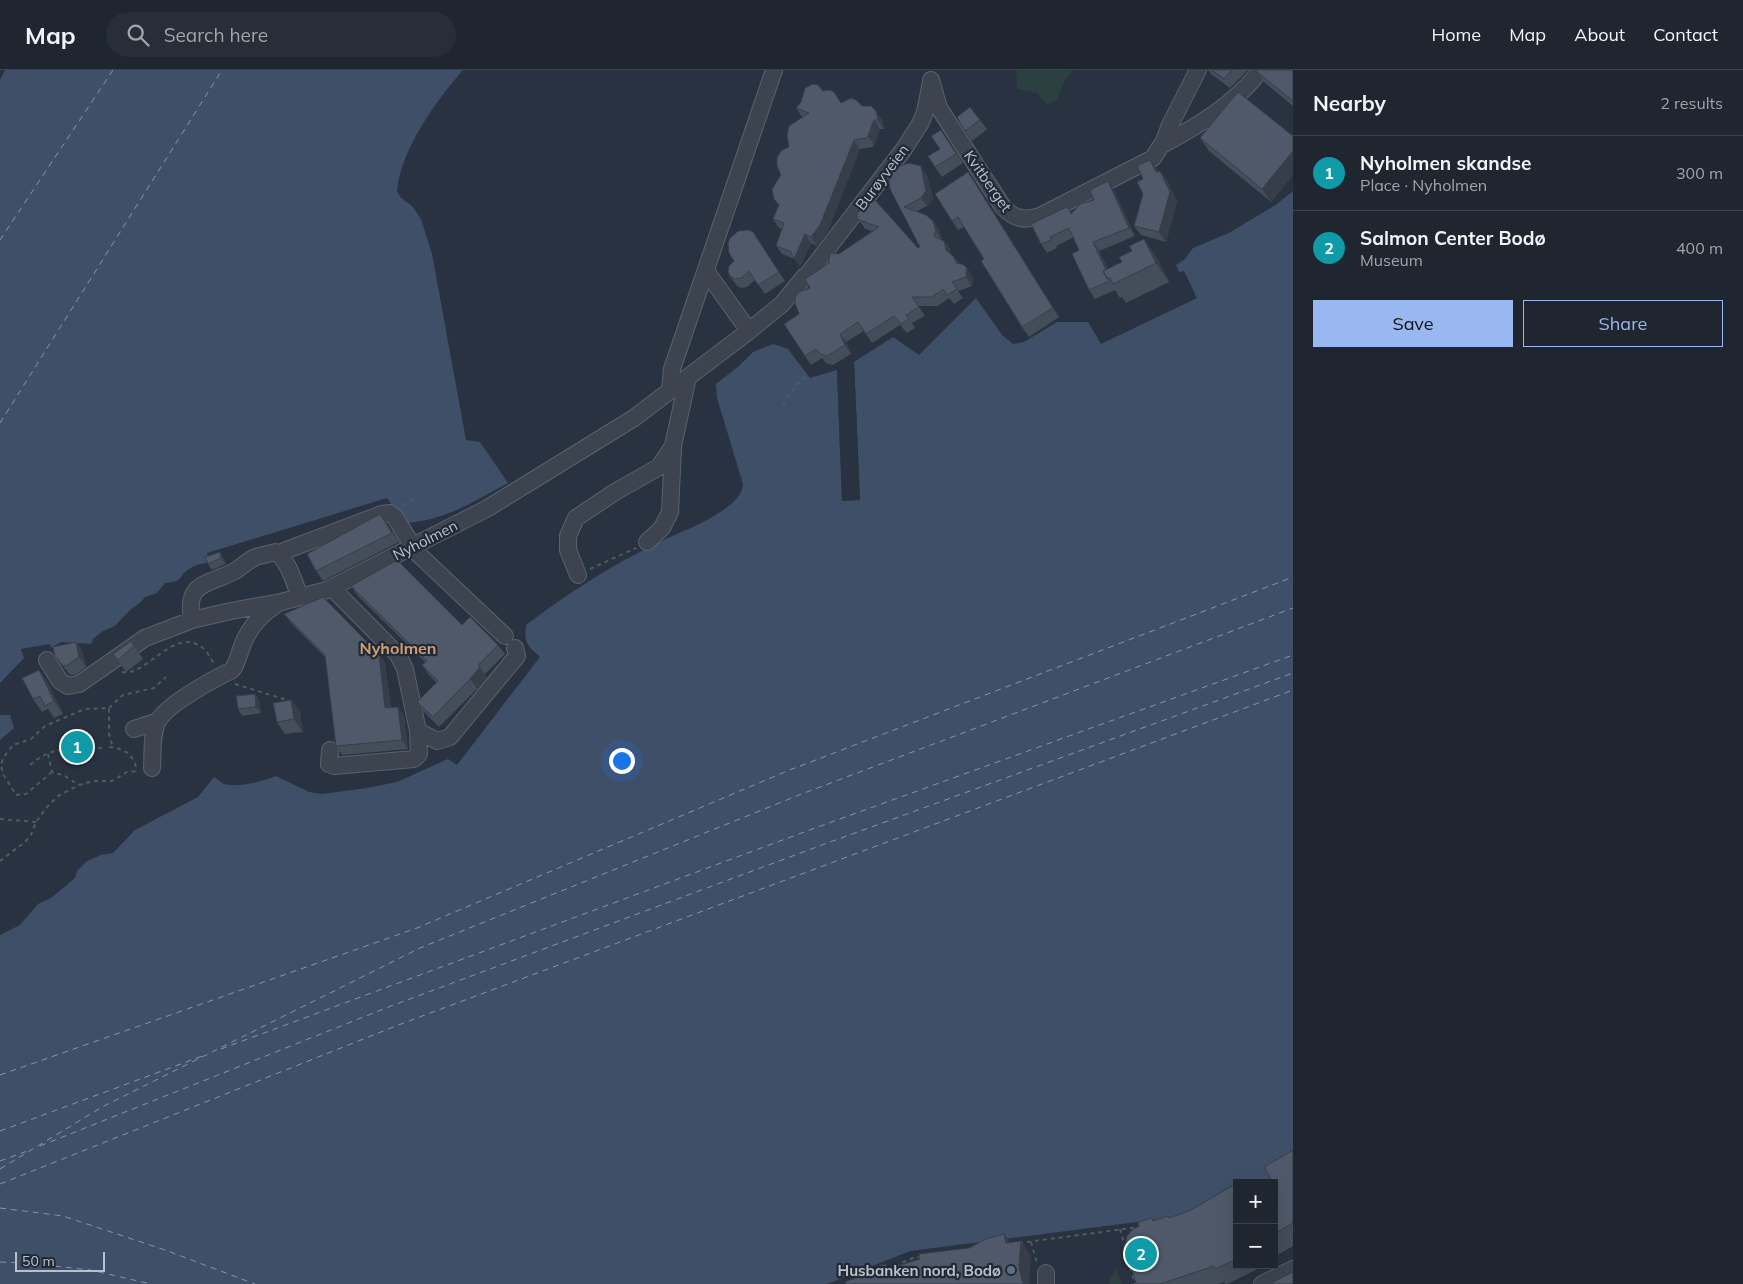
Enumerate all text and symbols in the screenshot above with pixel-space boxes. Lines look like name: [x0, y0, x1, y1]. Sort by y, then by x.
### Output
search box: [106, 12, 456, 57]
text: Map: [25, 20, 76, 50]
icon: search: [124, 21, 152, 49]
text: Search here: [164, 23, 268, 47]
text: Home: [1431, 23, 1481, 46]
text: Map: [1509, 23, 1546, 46]
text: About: [1574, 23, 1625, 46]
text: Contact: [1653, 23, 1718, 46]
text: Nearby: [1313, 90, 1386, 116]
text: 2 results: [1660, 93, 1723, 113]
street label: Burøyveien: [851, 140, 913, 214]
street label: Kvitberget: [960, 147, 1016, 215]
text: Nyholmen skandse: [1360, 151, 1531, 175]
text: 1: [1324, 163, 1334, 183]
text: 300 m: [1676, 163, 1723, 183]
text: Place · Nyholmen: [1360, 175, 1487, 195]
text: Salmon Center Bodø: [1360, 226, 1546, 250]
text: 2: [1324, 238, 1334, 258]
text: 400 m: [1676, 238, 1723, 258]
text: Museum: [1360, 250, 1423, 270]
button: Save: [1313, 300, 1513, 347]
button: Share: [1523, 300, 1723, 347]
street label: Nyholmen: [389, 516, 461, 564]
district label: Nyholmen: [360, 638, 436, 658]
pin: 1: [61, 728, 93, 766]
your location: [609, 748, 635, 774]
map controls: [1233, 1179, 1278, 1269]
button: +: [1233, 1179, 1278, 1224]
button: −: [1233, 1224, 1278, 1269]
pin: 2: [1125, 1235, 1157, 1273]
scale bar: [15, 1249, 105, 1272]
text: 50 m: [22, 1252, 55, 1270]
place label: Husbanken nord, Bodø: [838, 1261, 1001, 1280]
marker: Husbanken nord, Bodø: [1005, 1264, 1017, 1276]

